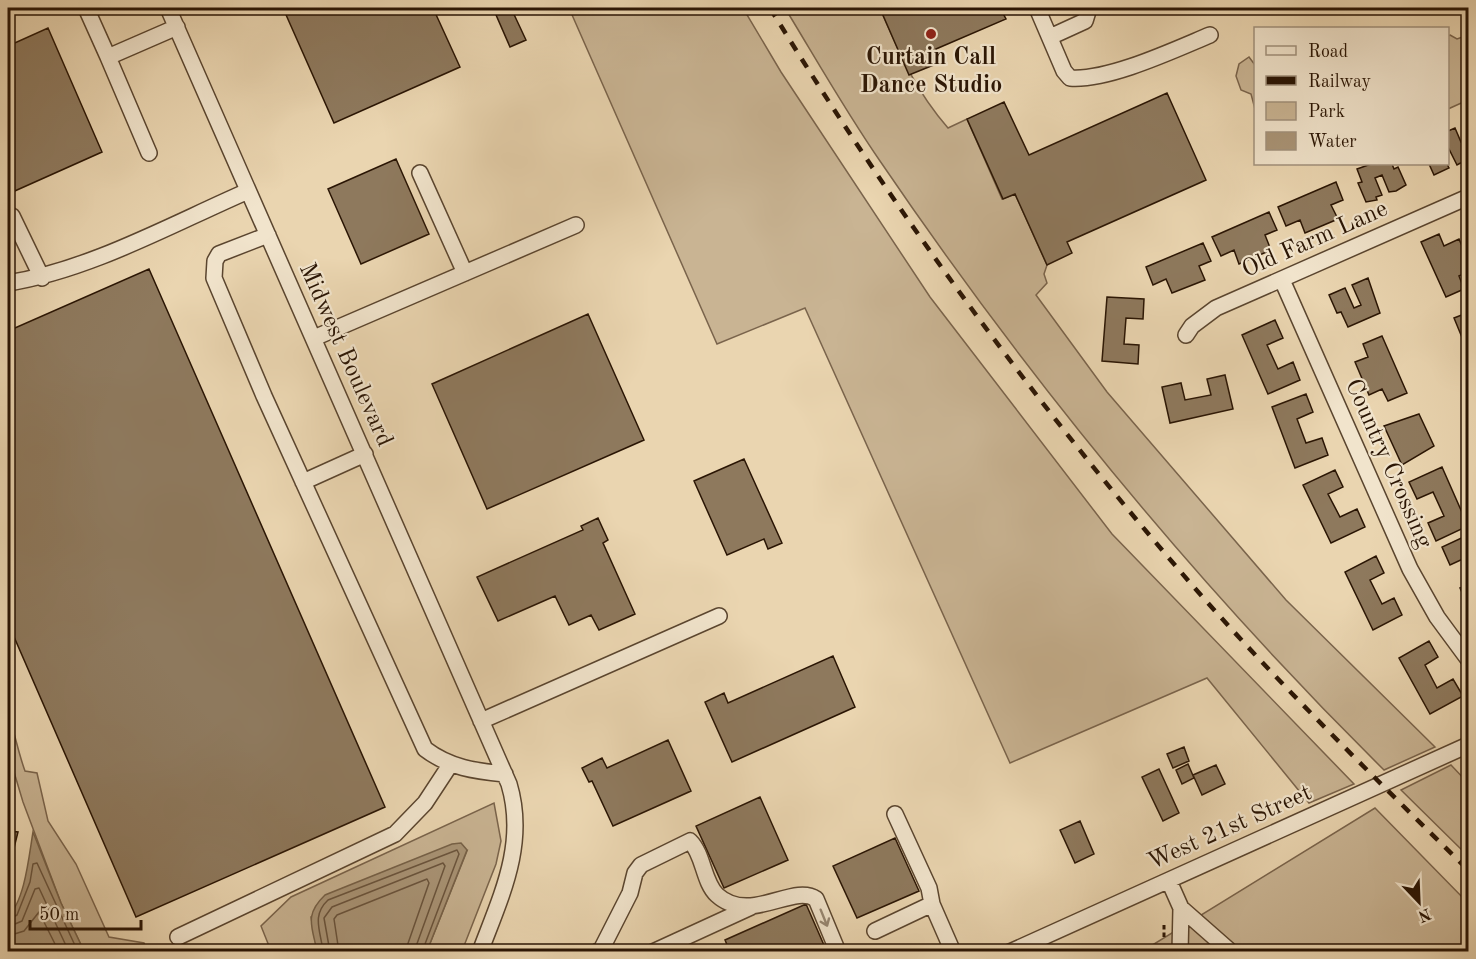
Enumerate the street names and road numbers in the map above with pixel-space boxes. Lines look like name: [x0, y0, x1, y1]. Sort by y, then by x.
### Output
street label: Old Farm Lane: [1239, 197, 1391, 283]
street label: Midwest Boulevard: [294, 260, 396, 450]
street label: Country Crossing: [1340, 376, 1436, 552]
street label: West 21st Street: [1144, 781, 1316, 875]

